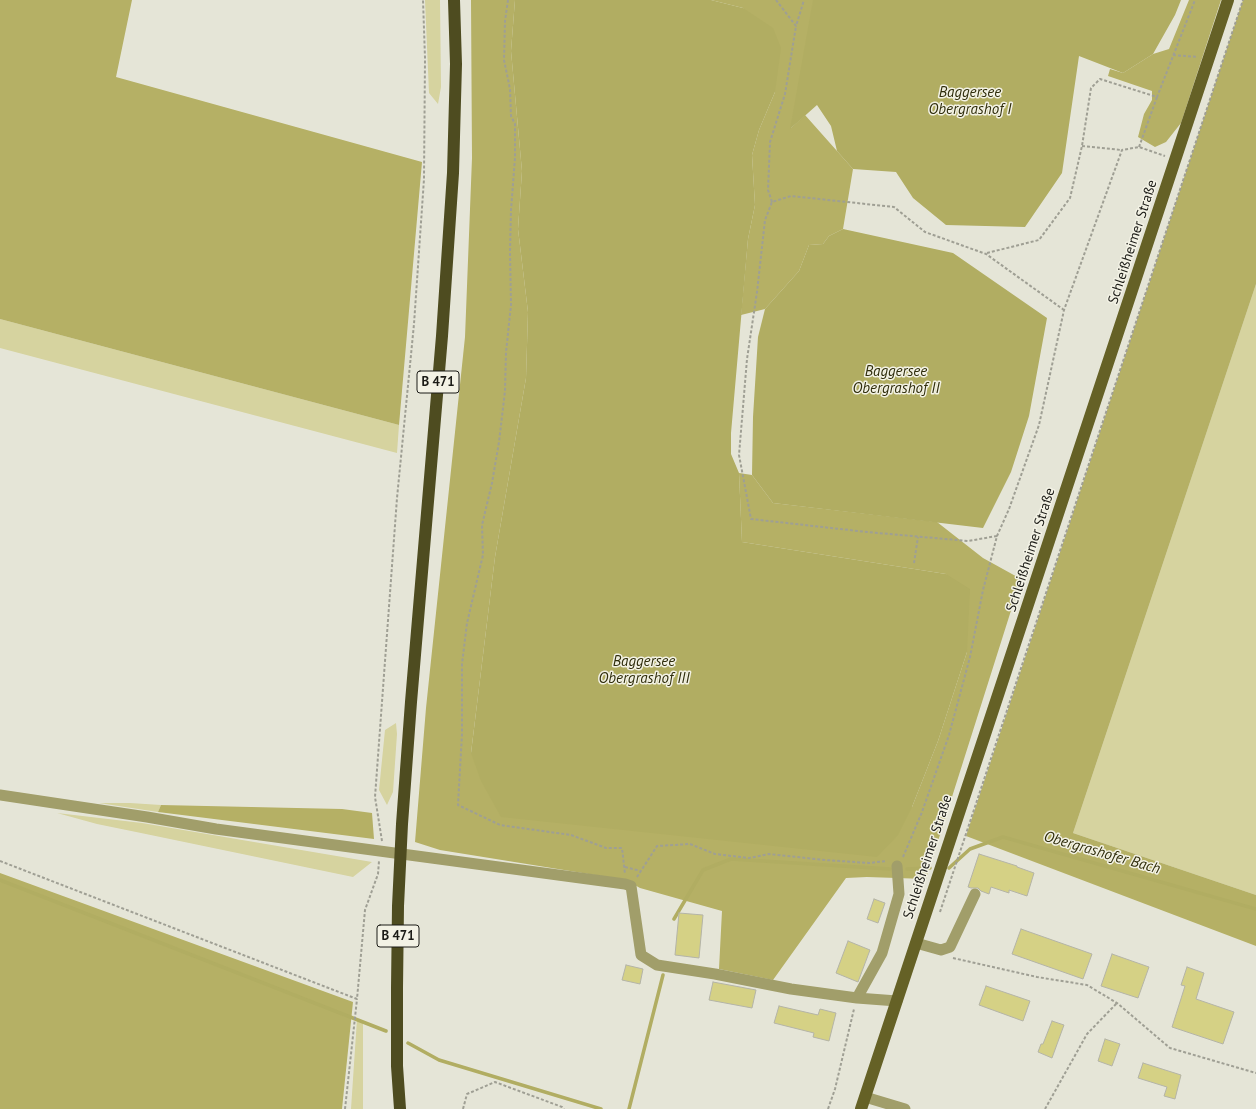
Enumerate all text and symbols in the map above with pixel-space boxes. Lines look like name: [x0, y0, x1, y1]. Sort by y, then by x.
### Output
water label: Baggersee Obergrashof I: [929, 84, 1011, 119]
street label: Schleißheimer Straße: [1105, 178, 1161, 306]
water label: Baggersee Obergrashof II: [852, 363, 940, 398]
road number: B 471: [417, 371, 459, 393]
street label: Schleißheimer Straße: [1003, 486, 1059, 614]
water label: Baggersee Obergrashof III: [598, 653, 690, 688]
street label: Schleißheimer Straße: [900, 793, 956, 921]
water label: Obergrashofer Bach: [1042, 828, 1162, 878]
road number: B 471: [377, 925, 419, 947]

